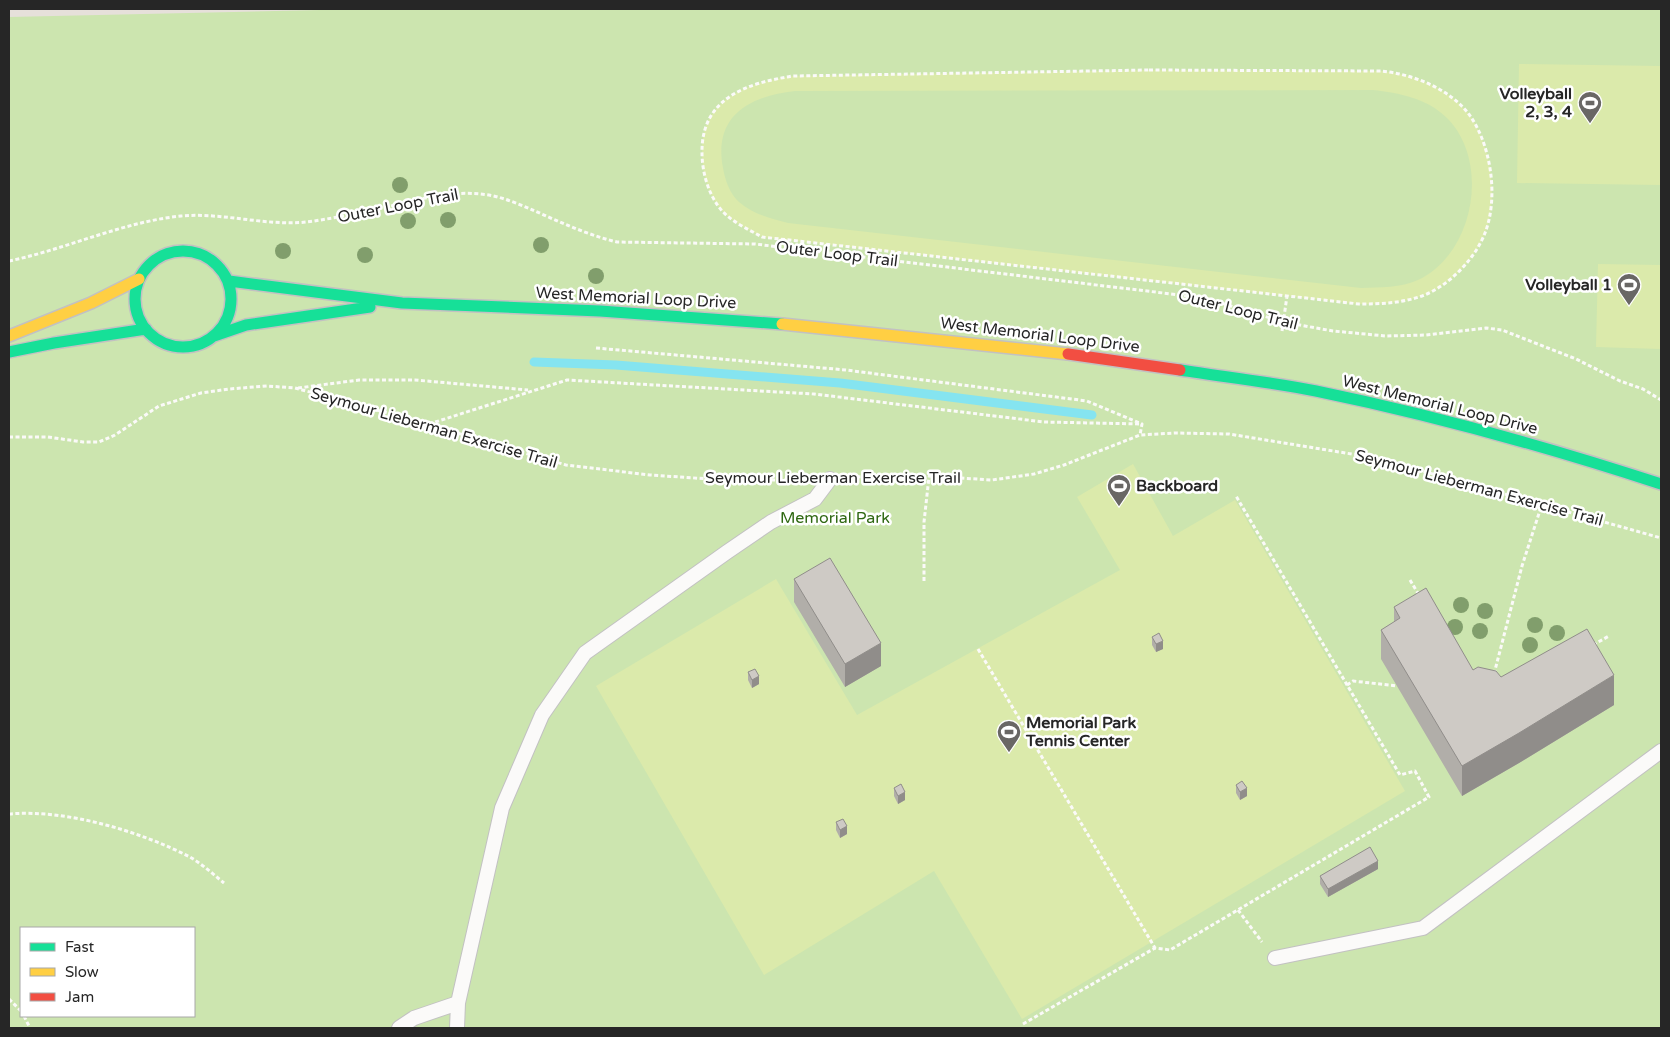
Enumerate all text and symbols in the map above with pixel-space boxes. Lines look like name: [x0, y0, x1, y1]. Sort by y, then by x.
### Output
place label: Volleyball 2, 3, 4: [1499, 84, 1572, 122]
sports icon: Volleyball 2, 3, 4: [1577, 90, 1603, 124]
street label: Outer Loop Trail: [336, 184, 460, 228]
street label: Outer Loop Trail: [775, 237, 899, 271]
sports icon: Volleyball 1: [1616, 272, 1642, 306]
place label: Volleyball 1: [1525, 275, 1612, 295]
street label: West Memorial Loop Drive: [535, 283, 737, 313]
street label: Outer Loop Trail: [1176, 285, 1300, 335]
street label: West Memorial Loop Drive: [939, 313, 1141, 357]
street label: West Memorial Loop Drive: [1340, 371, 1540, 439]
street label: Seymour Lieberman Exercise Trail: [308, 383, 560, 473]
street label: Seymour Lieberman Exercise Trail: [1353, 445, 1605, 531]
street label: Seymour Lieberman Exercise Trail: [705, 468, 961, 488]
sports icon: Backboard: [1106, 473, 1132, 507]
place label: Backboard: [1136, 476, 1218, 496]
park label: Memorial Park: [780, 508, 890, 528]
place label: Memorial Park Tennis Center: [1025, 713, 1136, 751]
sports icon: Memorial Park Tennis Center: [996, 719, 1022, 753]
legend: [20, 927, 195, 1017]
text: Fast: [65, 938, 95, 956]
text: Slow: [65, 963, 99, 981]
text: Jam: [65, 988, 94, 1006]

